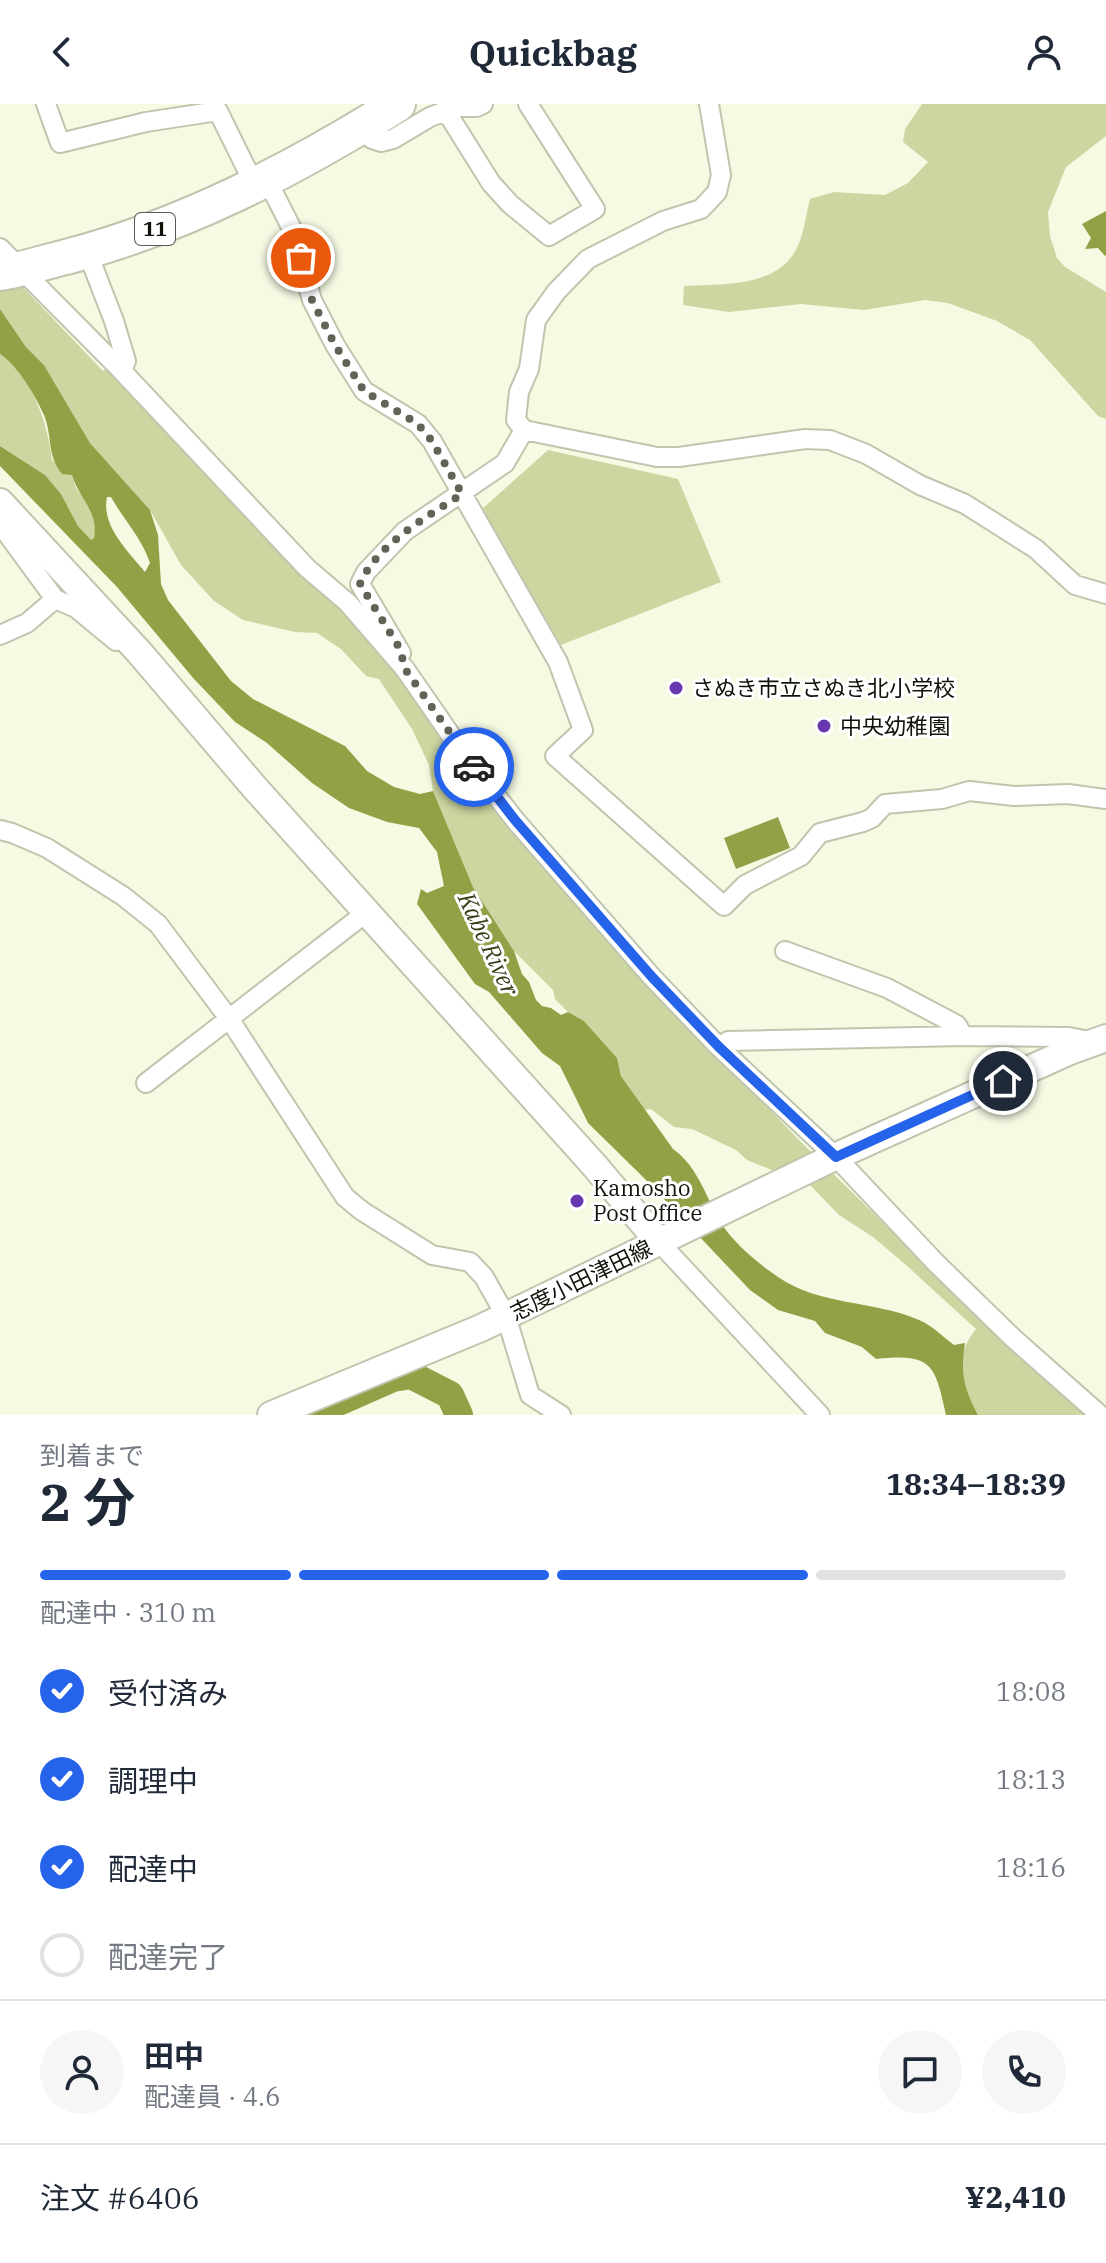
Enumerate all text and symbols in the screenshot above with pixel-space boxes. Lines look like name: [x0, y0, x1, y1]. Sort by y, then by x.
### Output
text: Quickbag: [469, 29, 637, 76]
icon: back: [40, 30, 84, 74]
icon: person: [1022, 30, 1066, 74]
road number: 11: [135, 213, 175, 245]
pin: [267, 224, 335, 292]
icon: bag: [279, 236, 323, 280]
place label: さぬき市立さぬき北小学校: [692, 673, 955, 702]
marker: さぬき市立さぬき北小学校: [667, 679, 685, 697]
place label: 中央幼稚園: [840, 711, 950, 740]
marker: 中央幼稚園: [815, 717, 833, 735]
courier: [434, 727, 514, 807]
icon: car: [452, 745, 496, 789]
water label: Kabe River: [451, 886, 527, 1002]
pin: [969, 1047, 1037, 1115]
icon: home: [981, 1059, 1025, 1103]
place label: Kamosho Post Office: [593, 1173, 702, 1227]
marker: Kamosho Post Office: [568, 1192, 586, 1210]
street label: 志度小田津田線: [505, 1233, 656, 1326]
text: 到着まで: [40, 1438, 144, 1472]
text: 18:34–18:39: [886, 1464, 1066, 1503]
text: 2 分: [40, 1468, 135, 1535]
text: 配達中 · 310 m: [40, 1595, 216, 1629]
icon: check: [40, 1669, 84, 1713]
text: 受付済み: [108, 1673, 228, 1712]
text: 18:08: [996, 1674, 1066, 1708]
icon: check: [40, 1757, 84, 1801]
text: 調理中: [108, 1761, 198, 1800]
text: 18:13: [996, 1762, 1066, 1796]
icon: check: [40, 1845, 84, 1889]
text: 配達中: [108, 1849, 198, 1888]
text: 18:16: [996, 1850, 1066, 1884]
text: 配達完了: [108, 1937, 228, 1976]
button: person: [40, 2030, 124, 2114]
button: chat: [878, 2030, 962, 2114]
button: phone: [982, 2030, 1066, 2114]
text: 田中: [144, 2036, 204, 2075]
text: 配達員 · 4.6: [144, 2079, 281, 2113]
text: ¥2,410: [965, 2177, 1066, 2216]
text: 注文 #6406: [40, 2178, 200, 2217]

